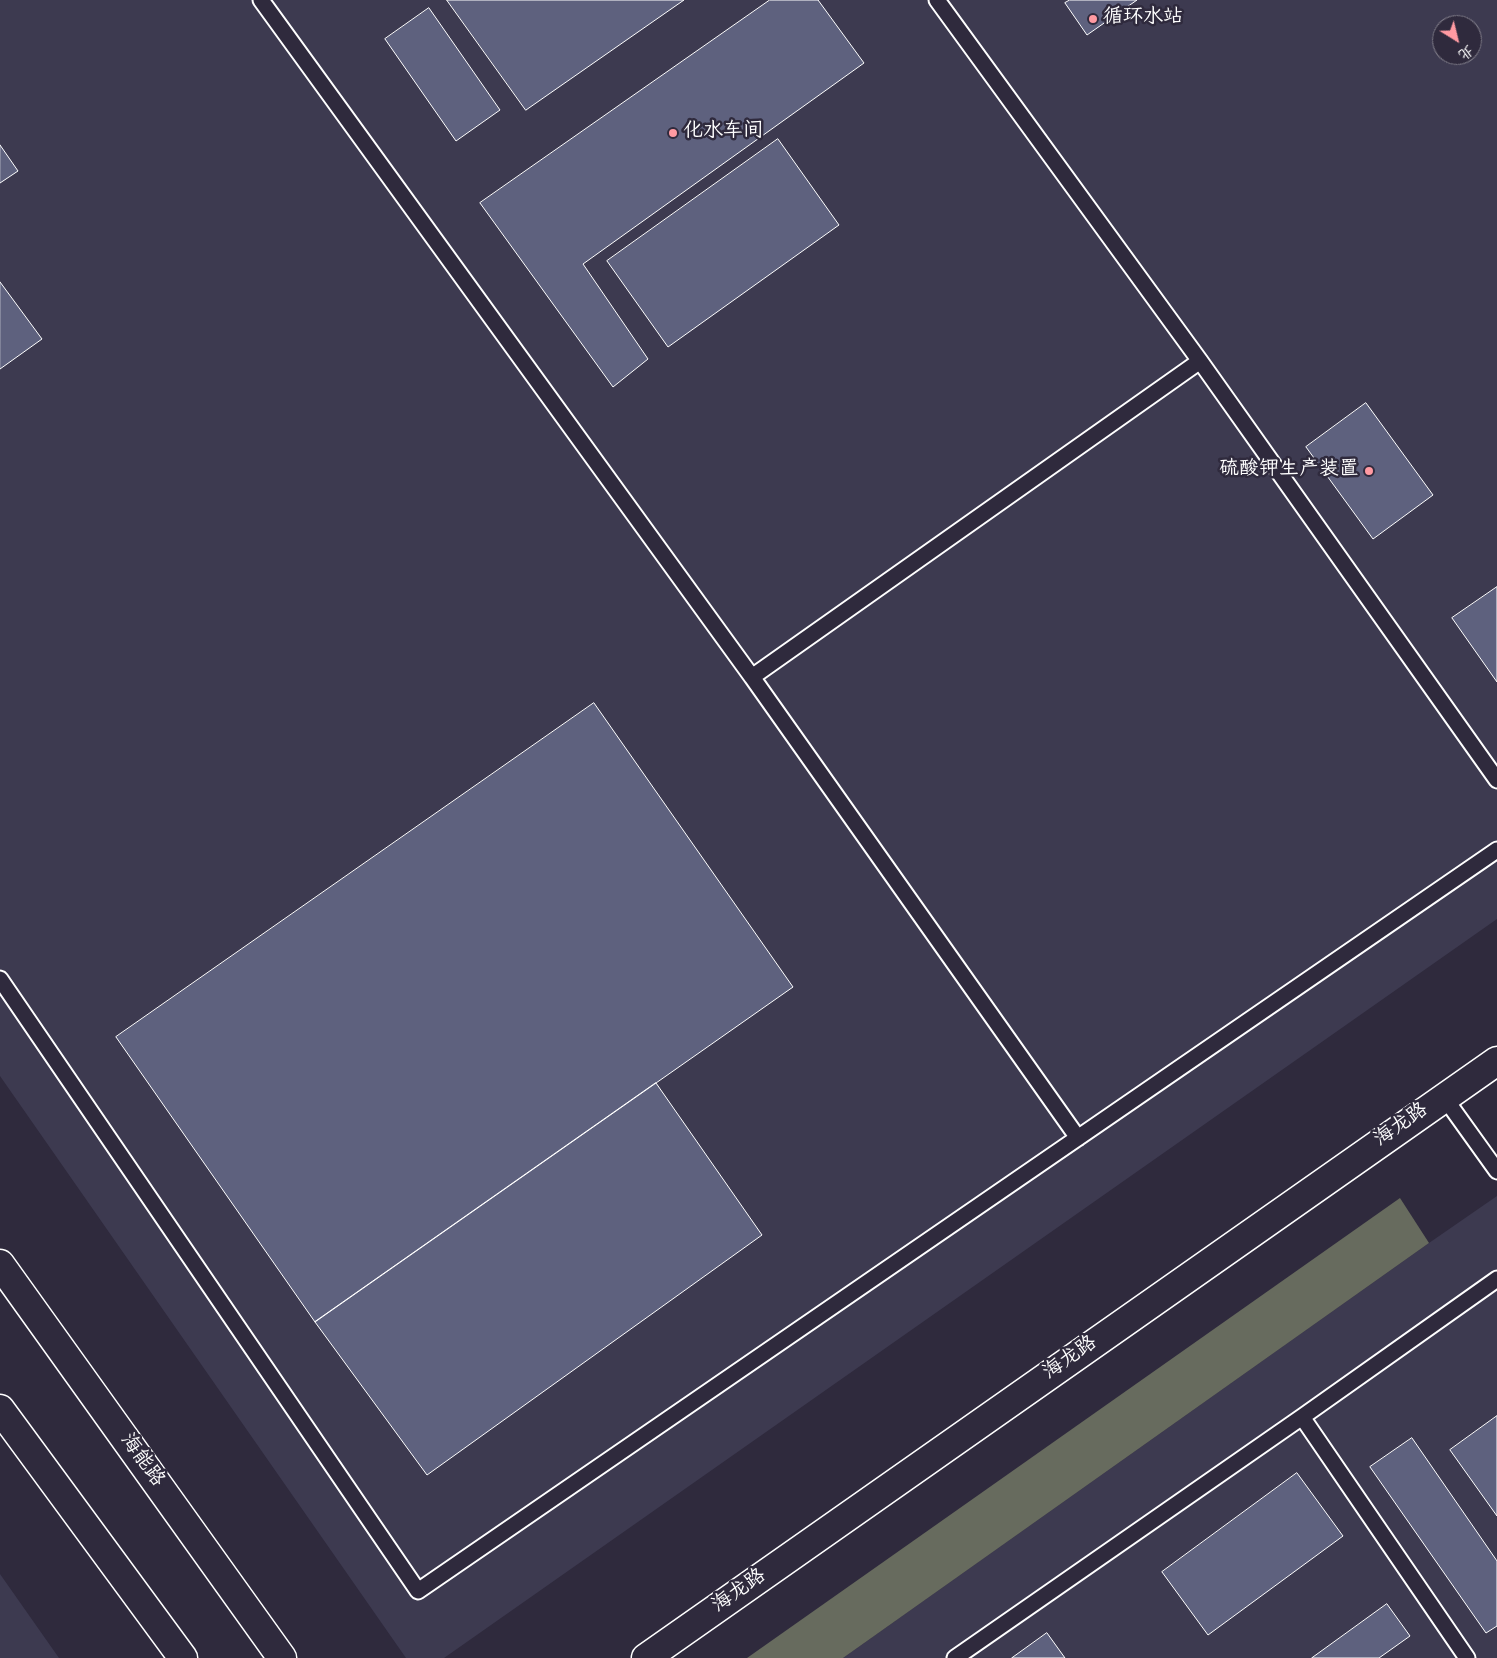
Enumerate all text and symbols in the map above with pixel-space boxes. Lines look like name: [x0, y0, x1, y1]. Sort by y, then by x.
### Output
place label: 循环水站: [1103, 7, 1183, 31]
marker: 循环水站: [1087, 13, 1099, 25]
north arrow: [1432, 15, 1482, 65]
text: 北: [1454, 39, 1477, 64]
place label: 化水车间: [683, 121, 763, 145]
marker: 化水车间: [667, 127, 679, 139]
place label: 硫酸钾生产装置: [1219, 459, 1359, 483]
marker: 硫酸钾生产装置: [1363, 465, 1375, 477]
street label: 海龙路: [1371, 1099, 1433, 1153]
street label: 海龙路: [1040, 1332, 1102, 1386]
street label: 海能路: [114, 1430, 168, 1492]
street label: 海龙路: [709, 1565, 771, 1619]

